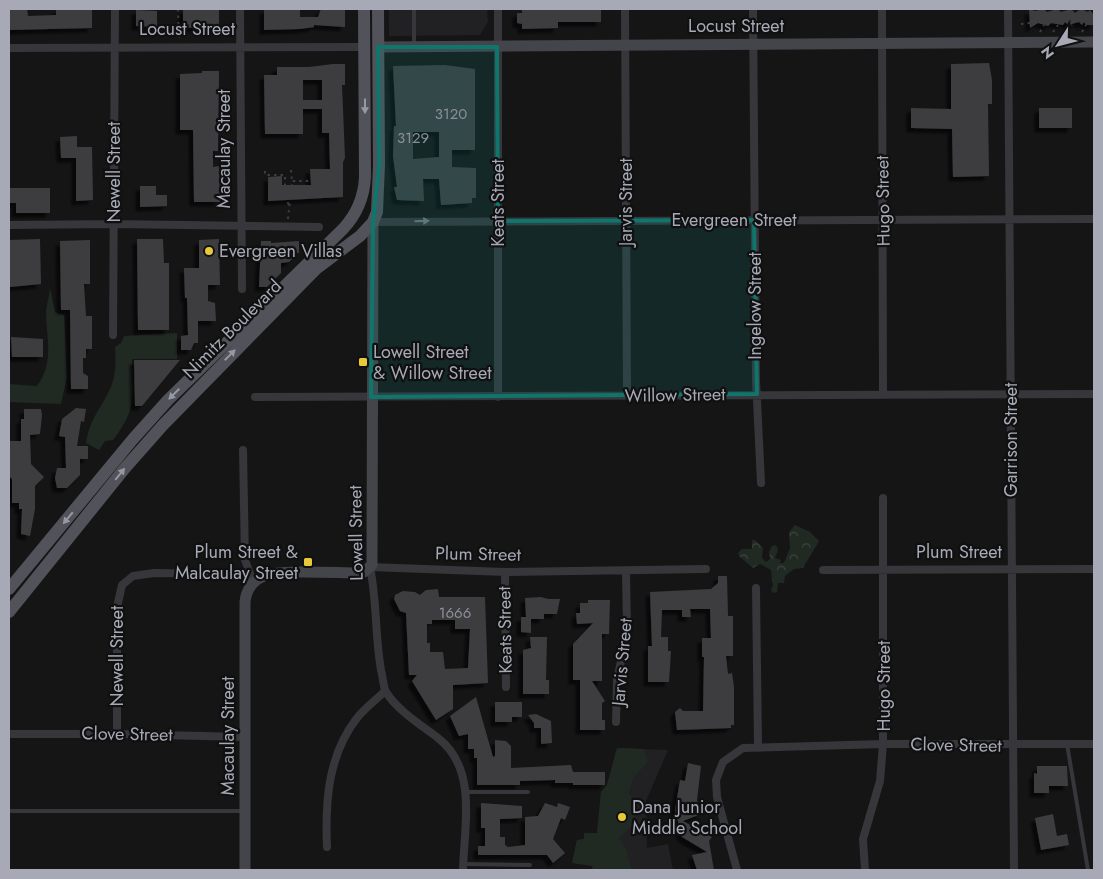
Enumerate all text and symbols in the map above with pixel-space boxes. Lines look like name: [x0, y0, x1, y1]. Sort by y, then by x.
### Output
street label: Locust Street: [688, 13, 785, 39]
street label: Locust Street: [139, 16, 236, 42]
north arrow: [1033, 20, 1083, 70]
text: N: [1036, 42, 1059, 63]
street label: Macaulay Street: [211, 89, 237, 208]
one-way arrow: [361, 98, 369, 114]
house number: 3120: [435, 103, 467, 125]
street label: Newell Street: [101, 121, 127, 222]
house number: 3129: [397, 127, 429, 149]
street label: Hugo Street: [869, 155, 897, 247]
street label: Jarvis Street: [613, 157, 639, 248]
street label: Keats Street: [485, 159, 511, 247]
street label: Evergreen Street: [671, 207, 797, 233]
one-way arrow: [414, 217, 430, 225]
place label: Evergreen Villas: [219, 238, 342, 264]
marker: Evergreen Villas: [203, 245, 215, 257]
street label: Ingelow Street: [742, 251, 768, 360]
street label: Nimitz Boulevard: [177, 274, 287, 384]
place label: Lowell Street & Willow Street: [373, 339, 492, 386]
one-way arrow: [224, 349, 236, 361]
marker: Lowell Street & Willow Street: [357, 356, 369, 368]
street label: Willow Street: [624, 381, 726, 409]
street label: Garrison Street: [998, 382, 1024, 497]
one-way arrow: [168, 388, 180, 400]
one-way arrow: [114, 468, 125, 481]
street label: Lowell Street: [342, 484, 370, 581]
one-way arrow: [62, 511, 73, 524]
place label: Plum Street & Malcaulay Street: [175, 539, 299, 586]
street label: Plum Street: [916, 539, 1003, 565]
street label: Plum Street: [435, 540, 522, 568]
marker: Plum Street & Malcaulay Street: [302, 556, 314, 568]
street label: Keats Street: [491, 585, 519, 674]
house number: 1666: [439, 602, 471, 624]
street label: Newell Street: [104, 605, 130, 706]
street label: Jarvis Street: [605, 616, 639, 709]
street label: Hugo Street: [871, 640, 897, 731]
street label: Macaulay Street: [215, 676, 241, 795]
street label: Clove Street: [81, 720, 174, 748]
street label: Clove Street: [910, 731, 1003, 759]
place label: Dana Junior Middle School: [632, 794, 742, 841]
marker: Dana Junior Middle School: [616, 811, 628, 823]

